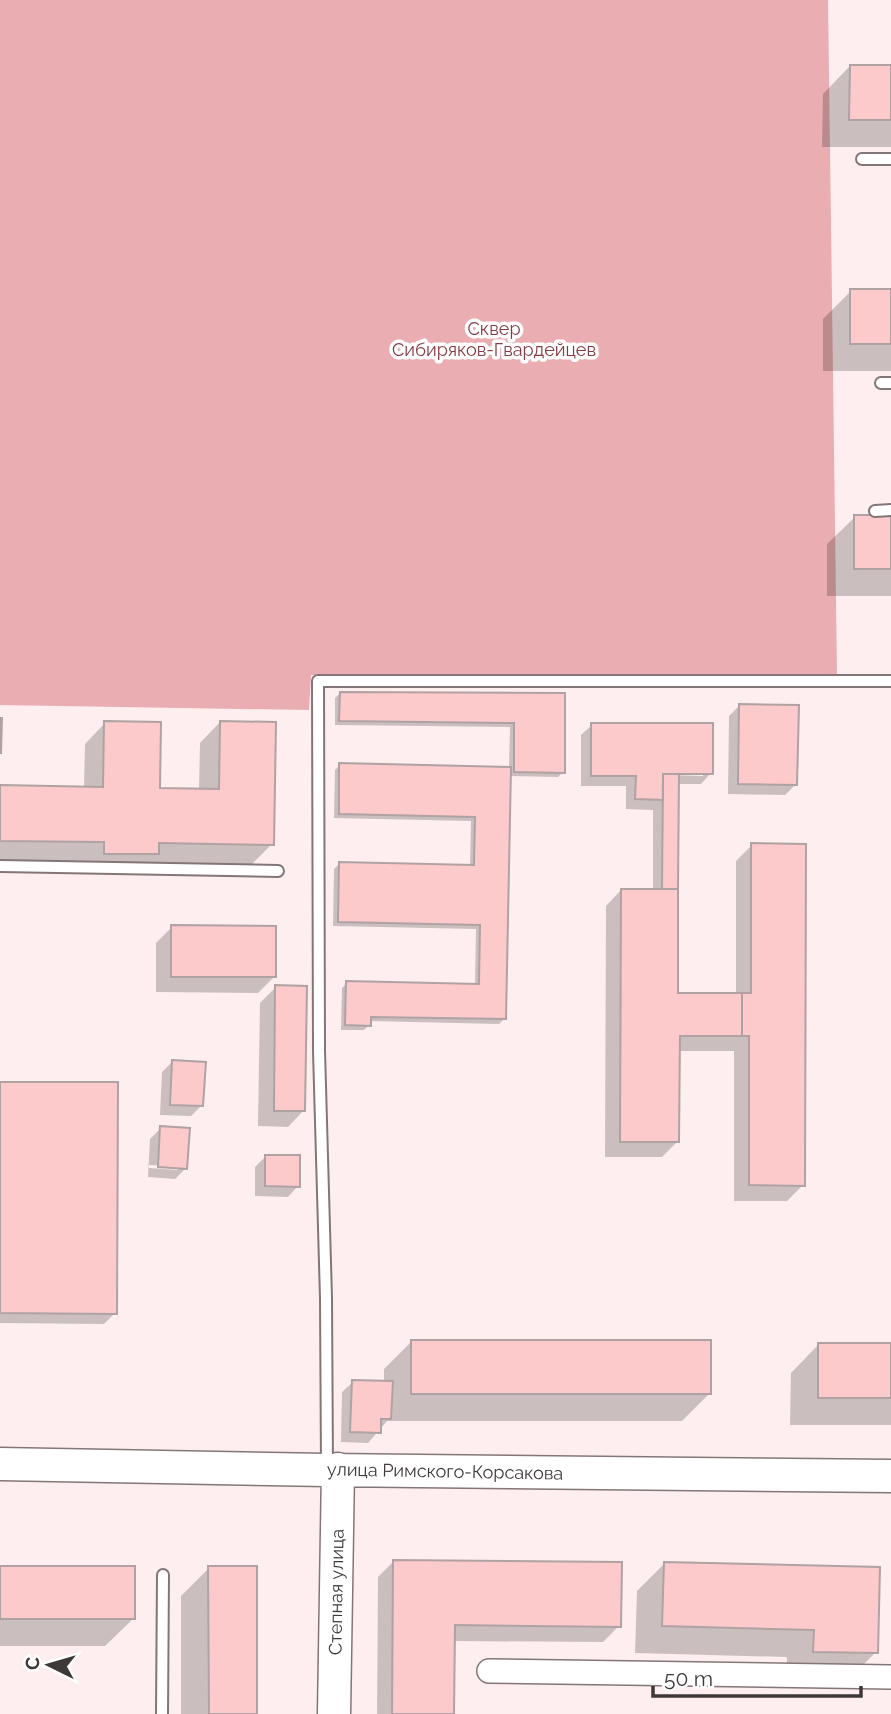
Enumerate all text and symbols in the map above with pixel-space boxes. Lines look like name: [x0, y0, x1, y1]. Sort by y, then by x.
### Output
park label: Сквер Сибиряков-Гвардейцев: [392, 318, 596, 360]
street label: улица Римского-Корсакова: [327, 1458, 563, 1484]
street label: Степная улица: [324, 1529, 348, 1655]
north arrow: [14, 1630, 84, 1700]
scale bar: [653, 1654, 861, 1698]
text: С: [21, 1656, 44, 1671]
text: 50 m: [664, 1666, 713, 1691]

